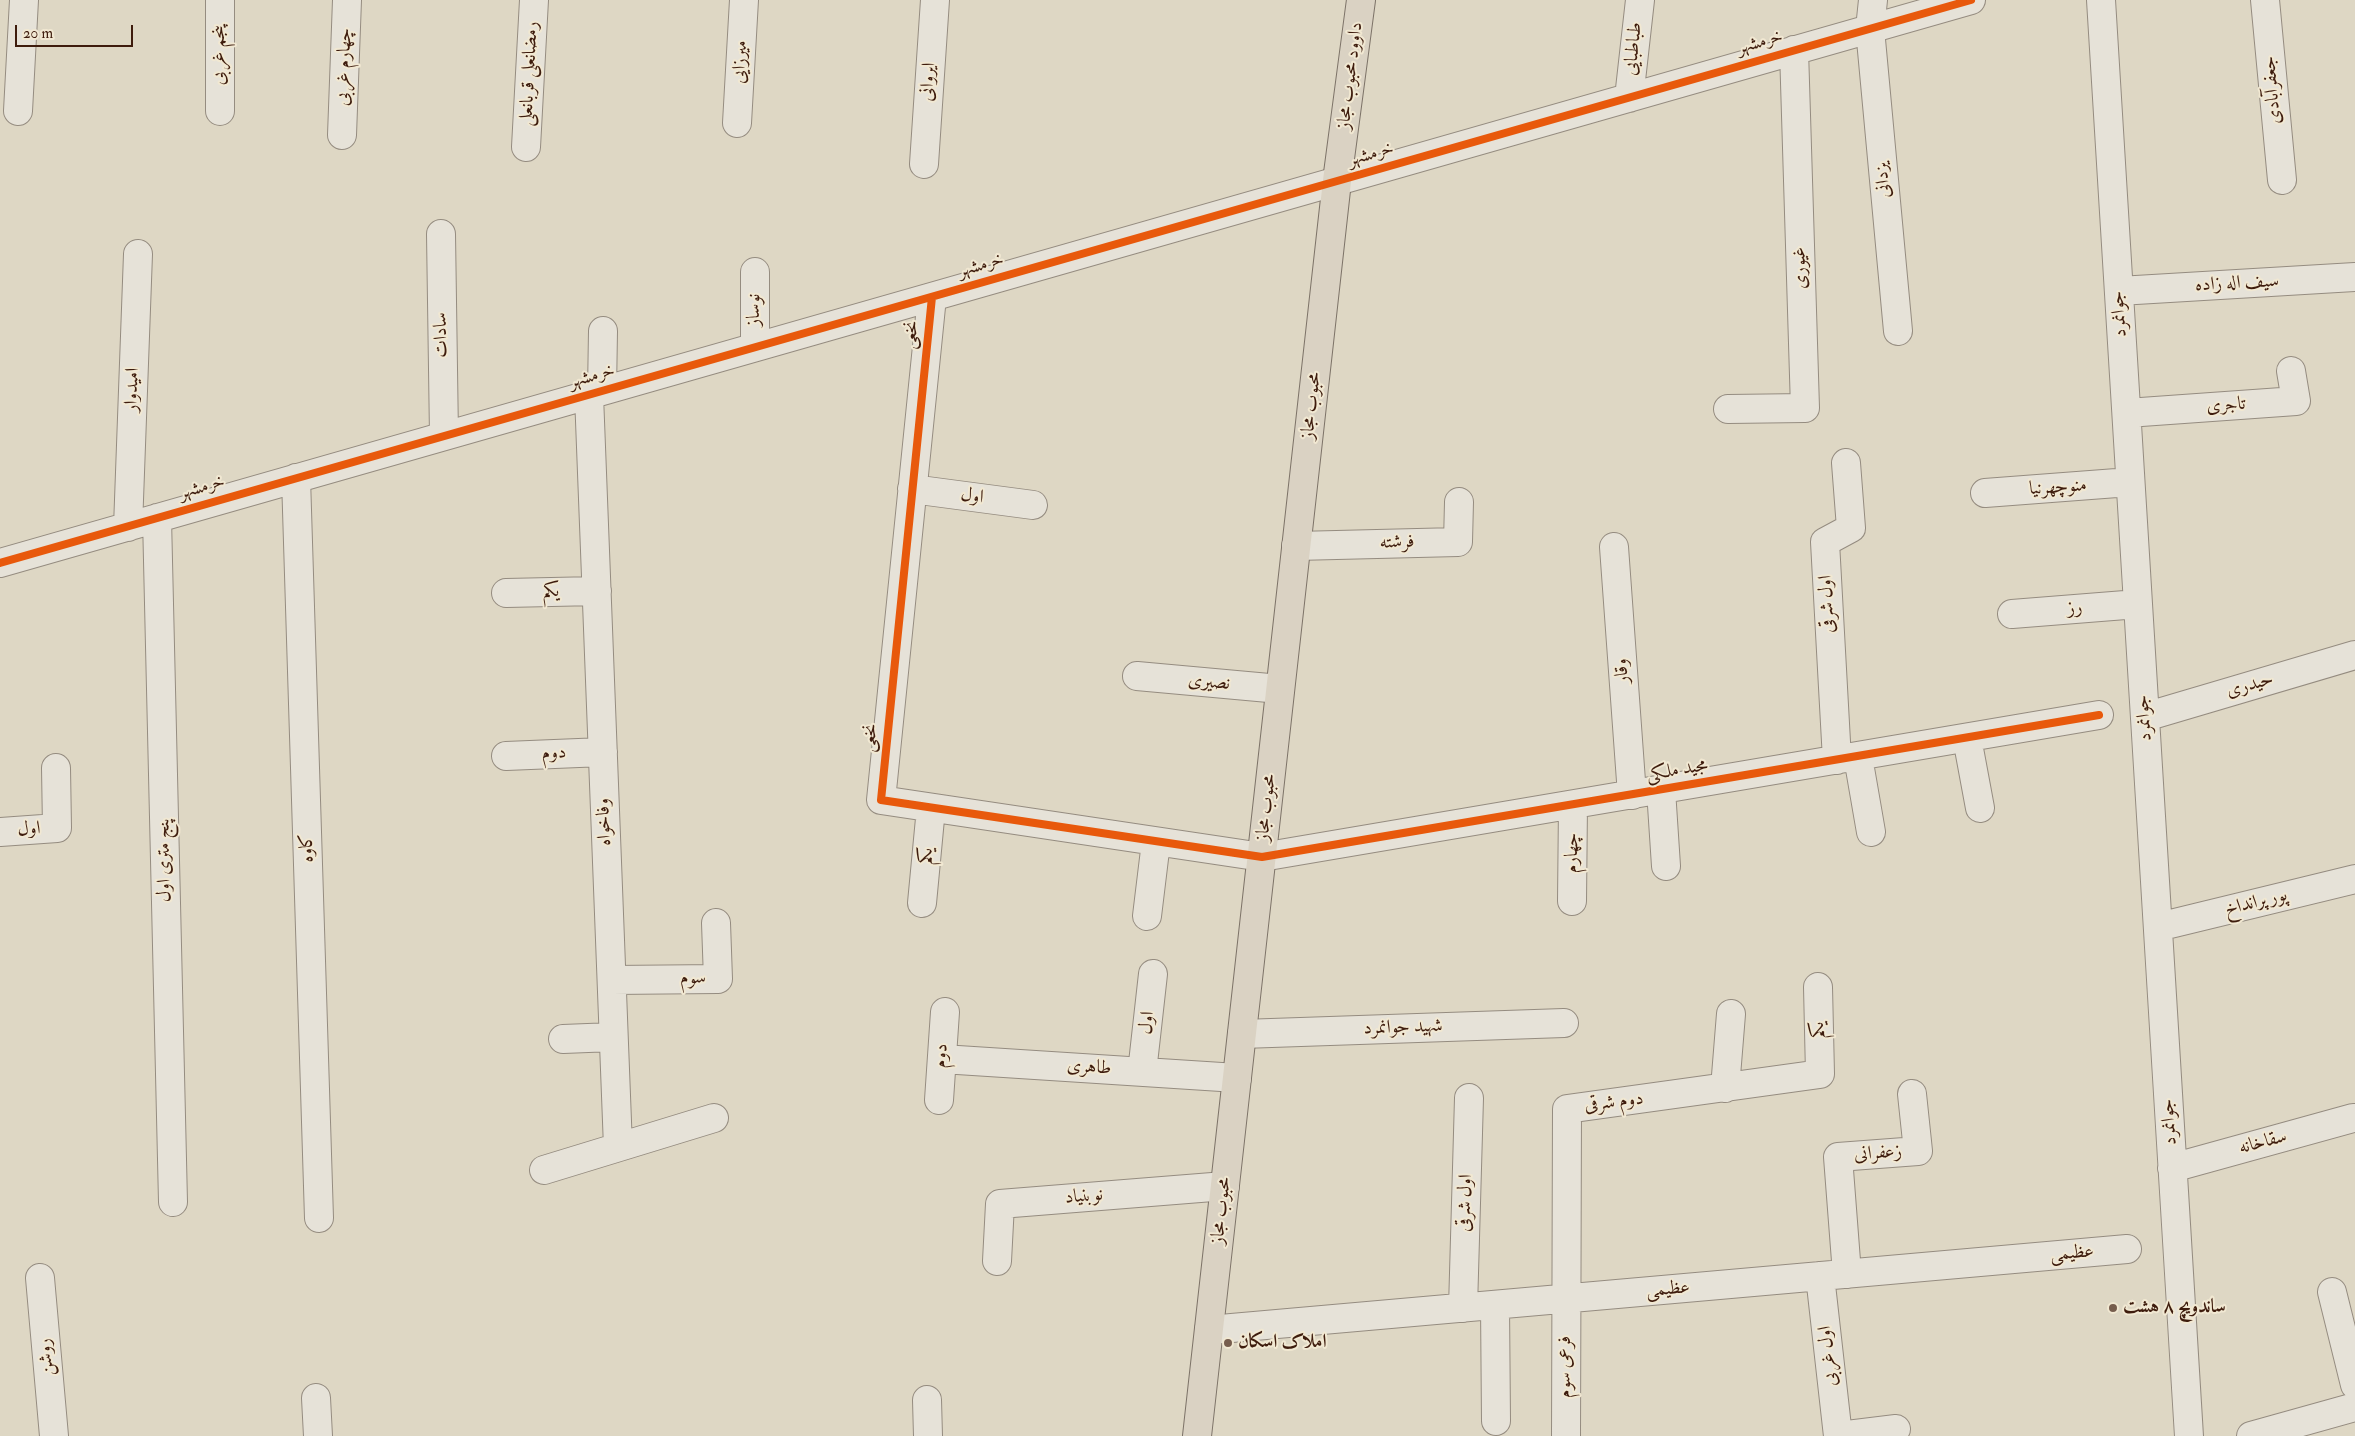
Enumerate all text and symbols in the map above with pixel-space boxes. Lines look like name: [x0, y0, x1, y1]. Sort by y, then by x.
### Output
scale bar: [18, 15, 135, 47]
street label: رمضانعلی قربانعلی: [516, 21, 544, 127]
street label: داوود محبوب مجاز: [1333, 21, 1369, 131]
street label: طباطبایی: [1620, 21, 1648, 77]
text: 20 m: [23, 24, 53, 43]
street label: پنجم غربی: [209, 25, 231, 85]
street label: خرمشهر: [1734, 26, 1786, 60]
street label: چهارم غربی: [332, 28, 358, 106]
street label: میرزایی: [728, 40, 754, 84]
street label: جعفرآبادی: [2259, 55, 2287, 125]
street label: ایروانی: [916, 62, 942, 102]
street label: خرمشهر: [1345, 138, 1397, 172]
street label: یزدانی: [1871, 161, 1897, 199]
street label: غیوری: [1789, 246, 1813, 290]
street label: خرمشهر: [955, 249, 1007, 283]
street label: سیف اله زاده: [2194, 270, 2280, 298]
street label: جوانمرد: [2107, 290, 2133, 338]
street label: نوساز: [743, 293, 767, 327]
street label: سادات: [430, 312, 454, 358]
street label: نخعی: [899, 319, 925, 351]
street label: خرمشهر: [566, 360, 618, 394]
street label: امیدوار: [121, 367, 145, 413]
street label: محبوب مجاز: [1297, 371, 1327, 441]
street label: تاجری: [2206, 393, 2246, 419]
street label: خرمشهر: [176, 471, 228, 505]
street label: منوچهرنیا: [2028, 475, 2088, 501]
street label: اول: [959, 484, 985, 510]
street label: فرشته: [1379, 531, 1415, 555]
street label: اول شرقی: [1815, 575, 1841, 633]
street label: یکم: [542, 580, 560, 604]
street label: رز: [2066, 597, 2084, 621]
street label: وقار: [1611, 658, 1635, 684]
street label: حیدری: [2224, 668, 2276, 704]
street label: نصیری: [1187, 670, 1231, 696]
street label: جوانمرد: [2132, 694, 2158, 742]
street label: نخعی: [858, 722, 884, 754]
street label: دوم: [541, 742, 567, 766]
street label: مجید ملکی: [1645, 754, 1709, 788]
street label: محبوب مجاز: [1252, 773, 1282, 843]
street label: وفاخواه: [593, 798, 617, 846]
street label: اول: [17, 818, 41, 842]
street label: پنج متری اول: [153, 818, 177, 902]
street label: کاوه: [296, 833, 320, 863]
street label: چهارم: [1561, 833, 1585, 873]
street label: یکم: [915, 846, 939, 866]
street label: پور پرانداخ: [2222, 884, 2290, 922]
street label: سوم: [680, 967, 706, 991]
street label: اول: [1135, 1010, 1161, 1036]
street label: شهید جوانمرد: [1363, 1015, 1443, 1041]
street label: یکم: [1807, 1021, 1831, 1039]
street label: دوم: [930, 1043, 954, 1069]
street label: طاهری: [1066, 1055, 1112, 1081]
street label: دوم شرقی: [1583, 1088, 1645, 1118]
street label: جوانمرد: [2157, 1098, 2183, 1146]
street label: سقاخانه: [2236, 1126, 2290, 1160]
street label: زعفرانی: [1853, 1141, 1903, 1167]
street label: اول شرقی: [1454, 1174, 1478, 1232]
street label: محبوب مجاز: [1207, 1176, 1237, 1246]
street label: نوبنیاد: [1064, 1184, 1104, 1210]
street label: عظیمی: [2049, 1241, 2095, 1267]
street label: عظیمی: [1645, 1277, 1691, 1303]
place label: ساندویچ ۸ هشت: [2123, 1297, 2226, 1319]
marker: ساندویچ ۸ هشت: [2107, 1302, 2119, 1314]
street label: اول غربی: [1814, 1325, 1844, 1387]
place label: املاک اسکان: [1238, 1332, 1327, 1354]
street label: فرعی سوم: [1555, 1336, 1577, 1398]
street label: روشن: [34, 1337, 60, 1377]
marker: املاک اسکان: [1222, 1337, 1234, 1349]

